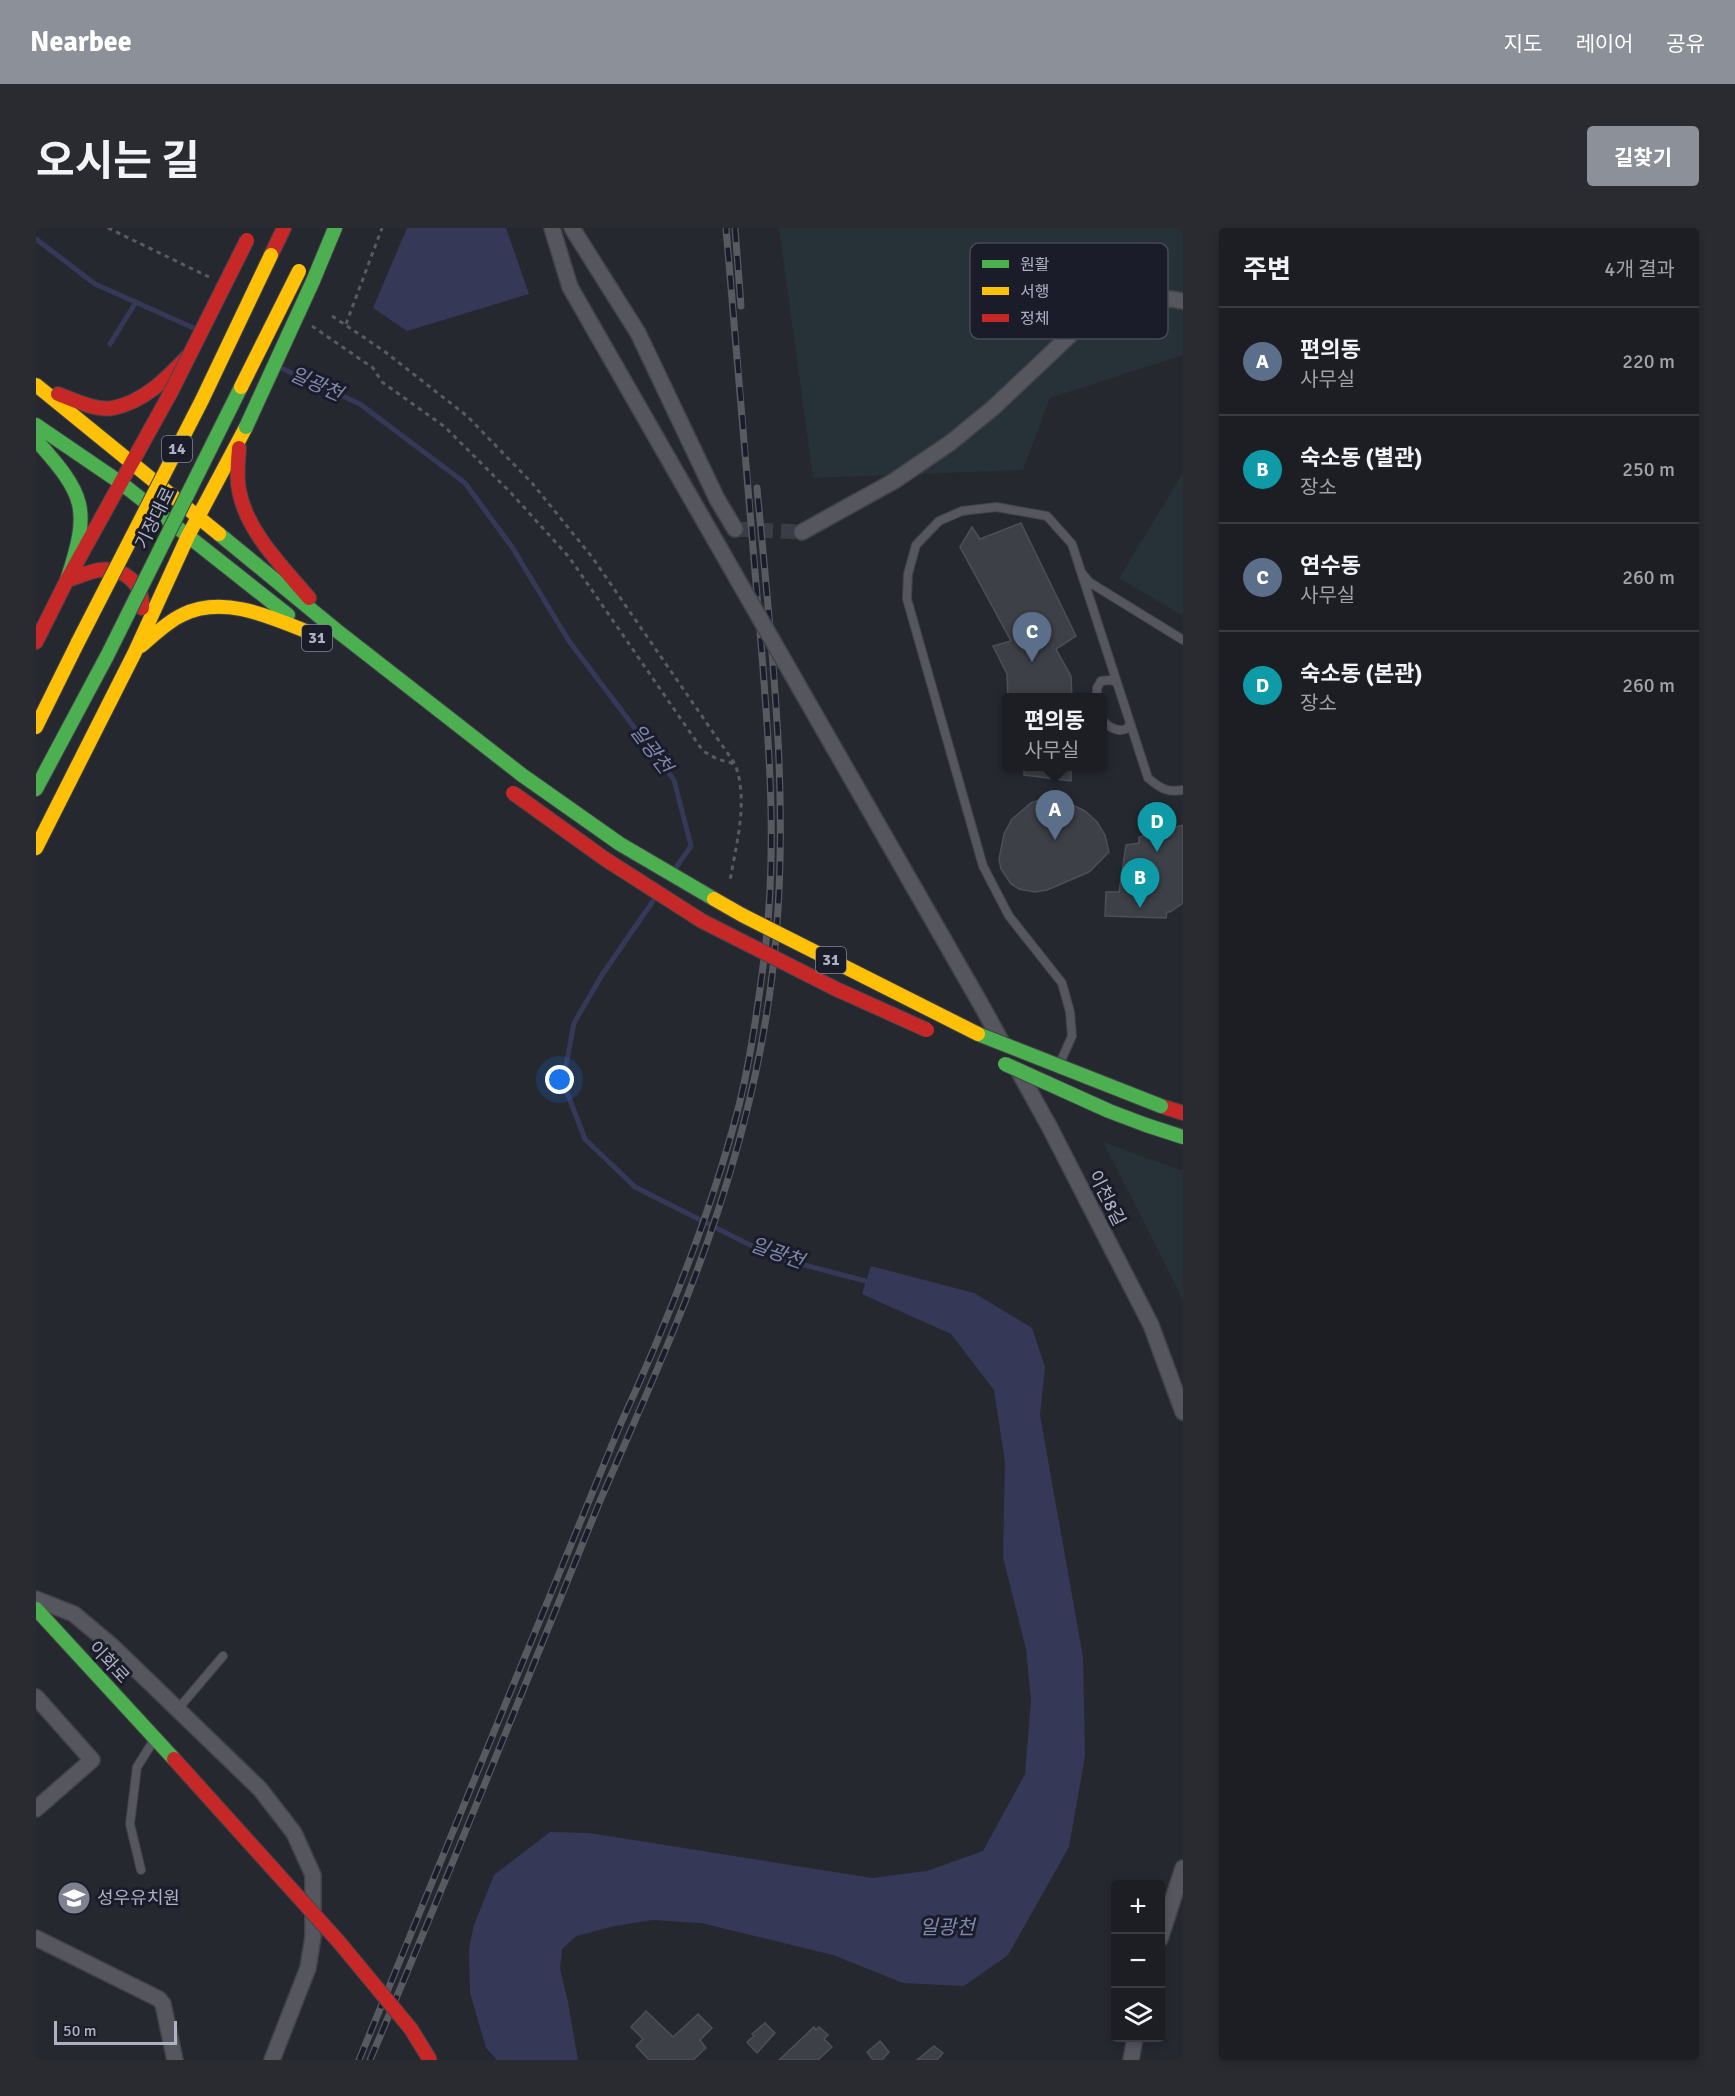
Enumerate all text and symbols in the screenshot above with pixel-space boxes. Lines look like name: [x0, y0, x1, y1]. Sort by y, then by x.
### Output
text: Nearbee: [30, 25, 132, 59]
text: 지도: [1504, 31, 1542, 57]
text: 레이어: [1575, 31, 1633, 57]
text: 공유: [1666, 31, 1705, 57]
button: 길찾기: [1587, 126, 1699, 186]
text: 오시는 길: [36, 136, 200, 187]
legend: [970, 243, 1168, 339]
text: 주변: [1243, 254, 1291, 286]
text: 원활: [1020, 255, 1050, 275]
text: 4개 결과: [1605, 257, 1675, 282]
text: 서행: [1020, 282, 1049, 302]
text: 정체: [1020, 309, 1049, 329]
text: 편의동: [1300, 336, 1361, 363]
text: A: [1256, 349, 1269, 374]
text: 220 m: [1622, 349, 1675, 374]
water label: 일광천: [286, 361, 349, 408]
text: 사무실: [1300, 367, 1355, 392]
road number: 14: [162, 436, 192, 462]
text: 숙소동 (별관): [1300, 444, 1423, 471]
text: B: [1256, 457, 1269, 482]
text: 250 m: [1622, 457, 1675, 482]
text: 장소: [1300, 475, 1337, 500]
street label: 기장대로: [131, 483, 179, 553]
text: 연수동: [1300, 552, 1361, 579]
text: C: [1256, 565, 1269, 590]
text: 260 m: [1622, 565, 1675, 590]
text: 사무실: [1300, 583, 1355, 608]
pin: C: [1012, 612, 1052, 662]
road number: 31: [302, 625, 332, 651]
text: 숙소동 (본관): [1300, 660, 1423, 687]
text: D: [1256, 673, 1269, 698]
text: 260 m: [1622, 673, 1675, 698]
text: 장소: [1300, 691, 1337, 716]
popup: [1002, 693, 1107, 771]
text: 편의동: [1024, 707, 1085, 734]
water label: 일광천: [624, 719, 679, 781]
text: 사무실: [1024, 738, 1079, 763]
pin: A: [1036, 790, 1074, 840]
pin: D: [1138, 802, 1176, 852]
pin: B: [1120, 858, 1160, 908]
road number: 31: [816, 947, 846, 973]
your location: [545, 1065, 574, 1094]
street label: 이천8길: [1084, 1167, 1130, 1229]
water label: 일광천: [747, 1232, 810, 1275]
street label: 이화로: [84, 1636, 134, 1688]
school or university icon: 성우유치원: [56, 1880, 92, 1916]
map controls: [1111, 1880, 1165, 2042]
button: +: [1111, 1880, 1165, 1934]
place label: 성우유치원: [97, 1887, 180, 1909]
water label: 일광천: [919, 1915, 977, 1940]
button: −: [1111, 1934, 1165, 1988]
button: layers: [1111, 1988, 1165, 2042]
scale bar: [54, 2018, 177, 2046]
text: 50 m: [63, 2021, 97, 2041]

